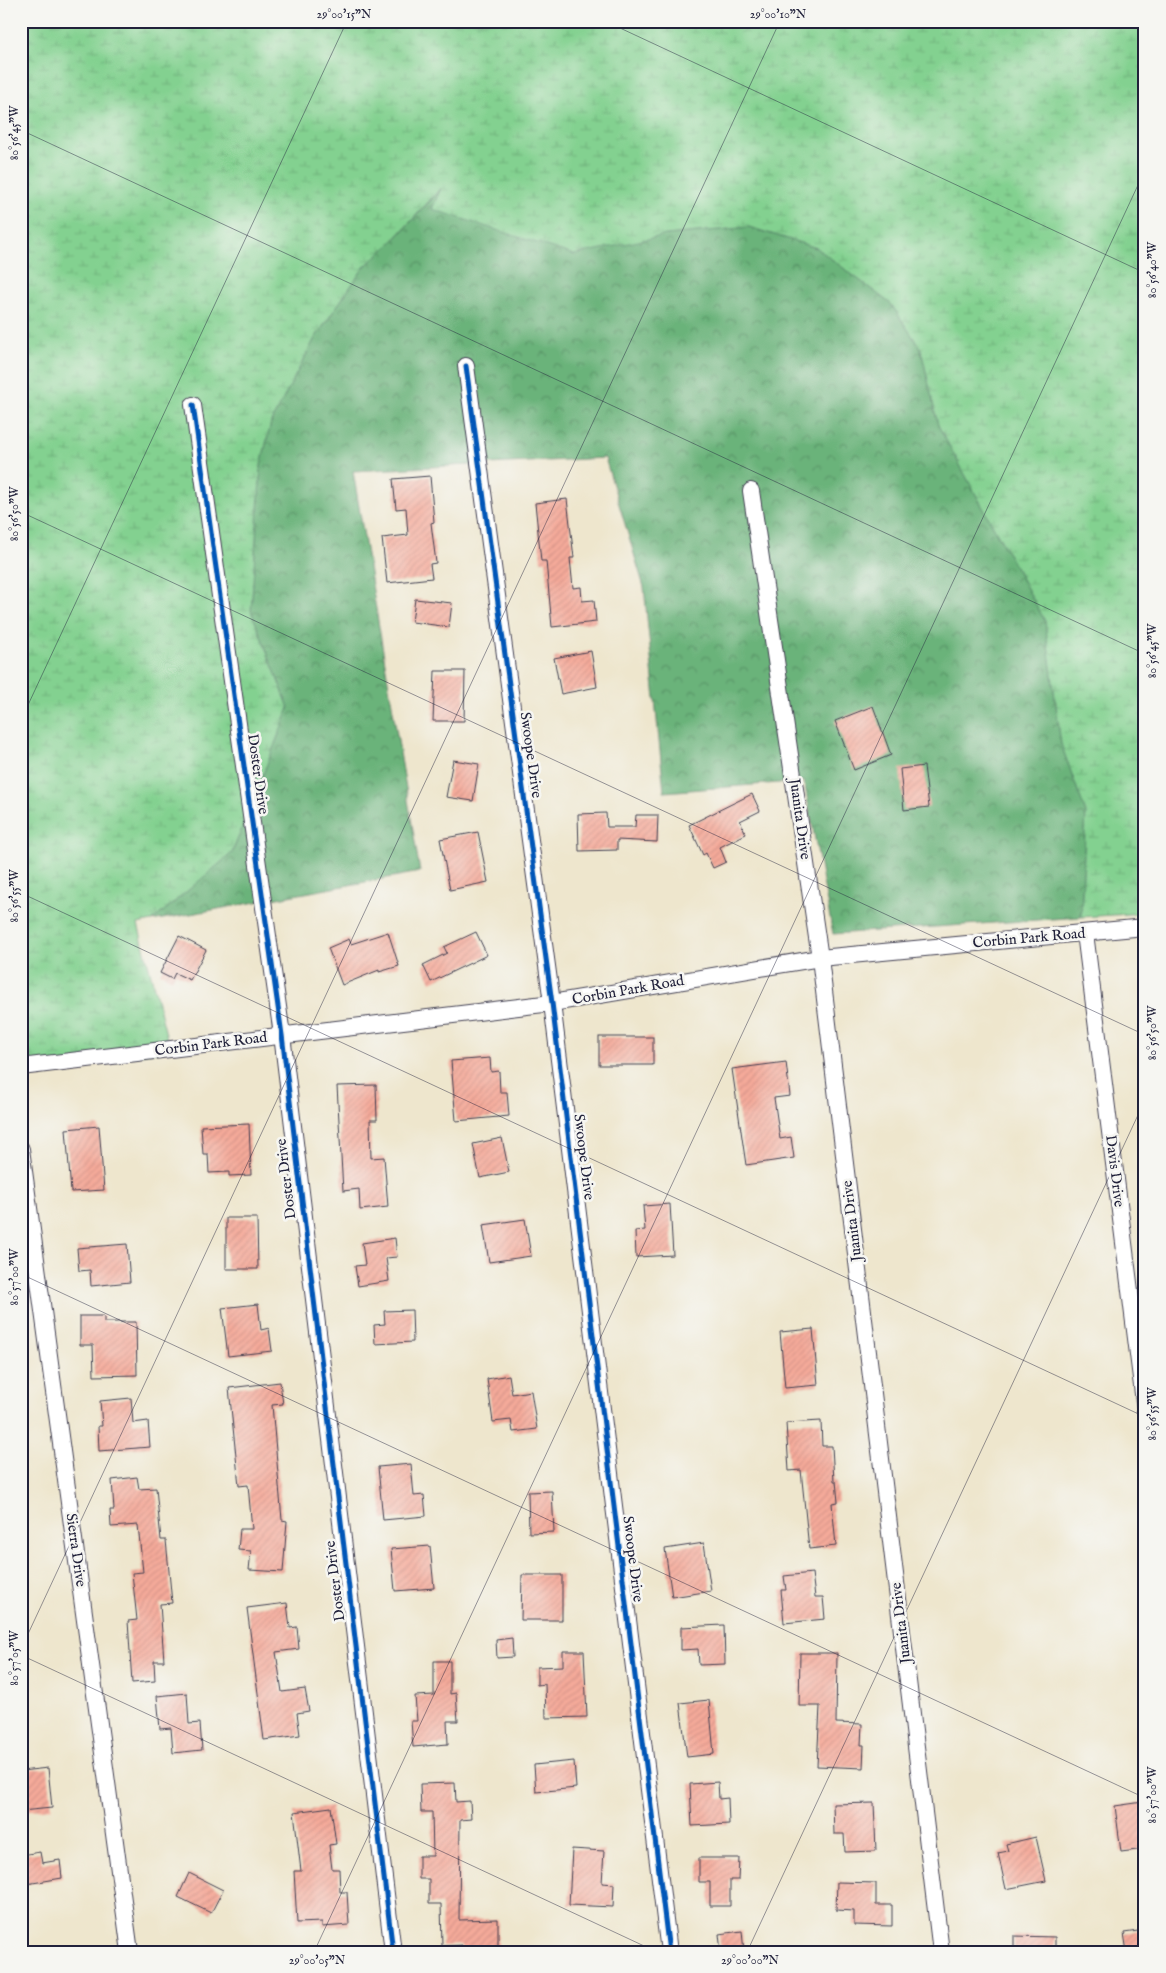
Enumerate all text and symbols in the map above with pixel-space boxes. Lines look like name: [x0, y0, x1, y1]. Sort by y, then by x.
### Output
text: 29°00'15"N: [317, 7, 372, 22]
text: 29°00'10"N: [750, 7, 807, 22]
text: 80°56'45"W: [7, 105, 22, 160]
text: 80°56'40"W: [1145, 241, 1160, 298]
text: 80°56'50"W: [7, 486, 22, 541]
text: 80°56'45"W: [1145, 623, 1160, 678]
street label: Swoope Drive: [516, 711, 546, 799]
street label: Doster Drive: [243, 732, 273, 816]
street label: Juanita Drive: [785, 775, 815, 861]
text: 80°56'55"W: [7, 869, 22, 923]
street label: Corbin Park Road: [972, 924, 1087, 952]
street label: Corbin Park Road: [571, 971, 686, 1009]
text: 80°56'50"W: [1145, 1005, 1160, 1060]
street label: Corbin Park Road: [154, 1028, 269, 1060]
street label: Swoope Drive: [569, 1113, 599, 1201]
street label: Davis Drive: [1101, 1134, 1129, 1208]
street label: Doster Drive: [272, 1137, 300, 1220]
street label: Juanita Drive: [838, 1179, 867, 1265]
text: 80°57'00"W: [7, 1248, 22, 1305]
text: 80°56'55"W: [1145, 1387, 1160, 1441]
street label: Sierra Drive: [61, 1512, 91, 1588]
street label: Swoope Drive: [618, 1515, 648, 1603]
street label: Doster Drive: [321, 1539, 349, 1622]
street label: Juanita Drive: [887, 1581, 916, 1667]
text: 80°57'05"W: [7, 1630, 22, 1686]
text: 80°57'00"W: [1145, 1766, 1160, 1823]
text: 29°00'05"N: [289, 1953, 346, 1968]
text: 29°00'00"N: [721, 1953, 780, 1968]

